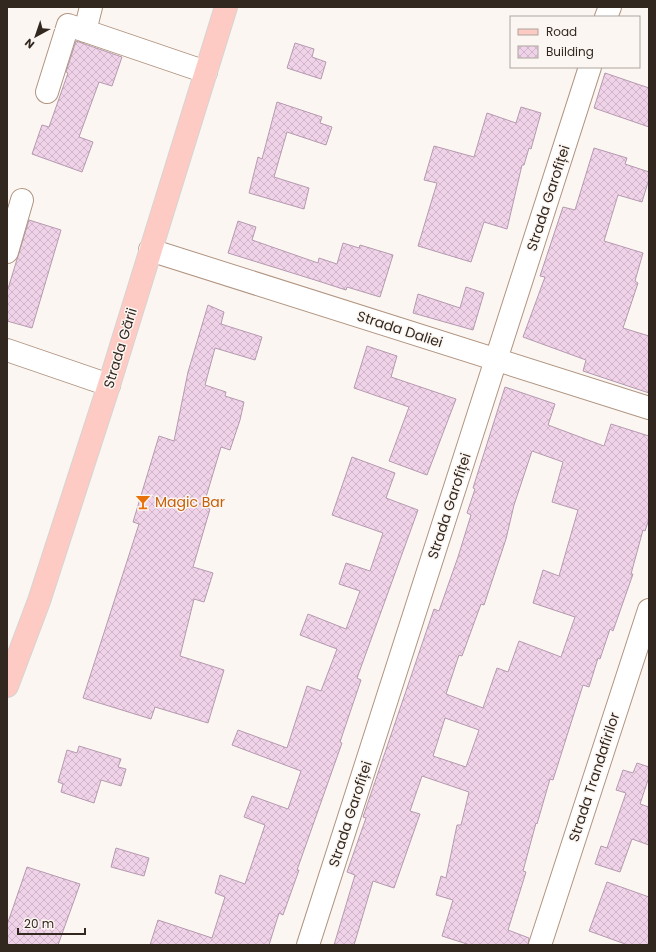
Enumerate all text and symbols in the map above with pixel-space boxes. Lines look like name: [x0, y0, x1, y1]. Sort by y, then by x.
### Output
north arrow: [16, 16, 56, 56]
legend: [510, 16, 640, 68]
text: Road: [546, 23, 577, 40]
text: N: [21, 35, 38, 52]
text: Building: [546, 43, 594, 60]
street label: Strada Garofiței: [521, 142, 575, 254]
street label: Strada Gării: [98, 305, 142, 391]
street label: Strada Daliei: [355, 306, 445, 352]
street label: Strada Garofiței: [422, 450, 476, 562]
place label: Magic Bar: [155, 492, 225, 512]
bar icon: Magic Bar: [134, 493, 152, 511]
street label: Strada Trandafirilor: [564, 710, 624, 844]
street label: Strada Garofiței: [323, 758, 377, 870]
scale bar: [18, 910, 85, 936]
text: 20 m: [24, 915, 54, 932]

